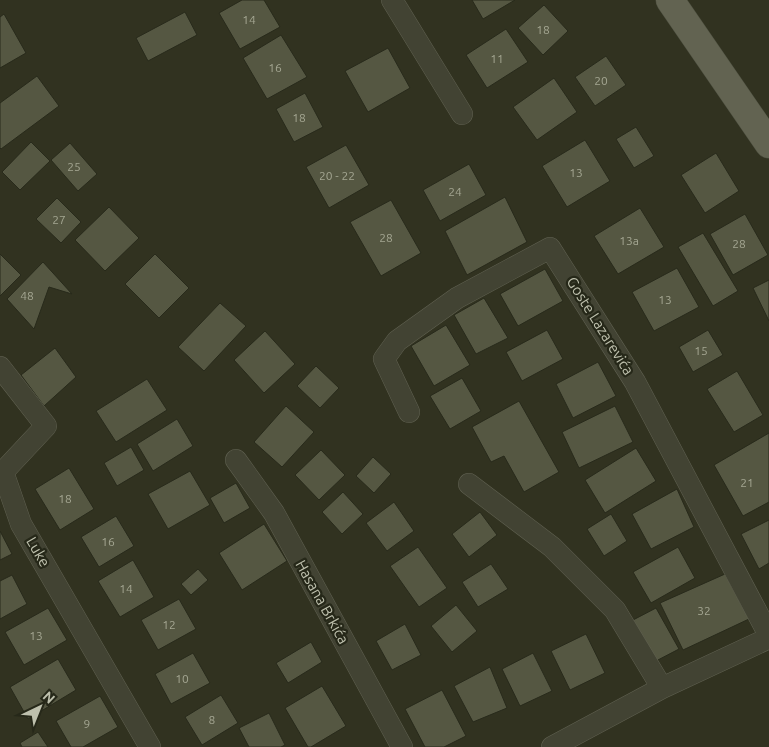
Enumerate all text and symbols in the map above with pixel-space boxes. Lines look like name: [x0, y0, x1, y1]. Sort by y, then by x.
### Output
house number: 14: [242, 13, 256, 26]
house number: 18: [536, 23, 550, 36]
house number: 11: [490, 52, 504, 65]
house number: 16: [268, 61, 282, 74]
house number: 20: [594, 74, 608, 87]
house number: 18: [292, 111, 306, 124]
house number: 25: [67, 160, 81, 173]
house number: 13: [569, 166, 583, 179]
house number: 20 - 22: [319, 169, 355, 182]
house number: 24: [448, 185, 462, 198]
house number: 27: [52, 213, 66, 226]
house number: 28: [379, 231, 393, 244]
house number: 13a: [619, 234, 639, 247]
house number: 28: [732, 237, 746, 250]
street label: Goste Lazarevića: [563, 274, 637, 378]
house number: 48: [20, 289, 34, 302]
house number: 13: [658, 293, 672, 306]
house number: 15: [694, 344, 708, 357]
house number: 21: [740, 476, 754, 489]
house number: 18: [58, 492, 72, 505]
street label: Luke: [23, 534, 54, 570]
house number: 16: [101, 535, 115, 548]
street label: Hasana Brkića: [292, 557, 352, 647]
house number: 14: [119, 582, 133, 595]
house number: 32: [697, 604, 711, 617]
house number: 12: [162, 618, 176, 631]
house number: 13: [29, 629, 43, 642]
house number: 10: [175, 672, 189, 685]
north arrow: [15, 682, 65, 732]
text: N: [40, 688, 58, 707]
house number: 8: [209, 713, 216, 726]
house number: 9: [84, 717, 90, 730]

